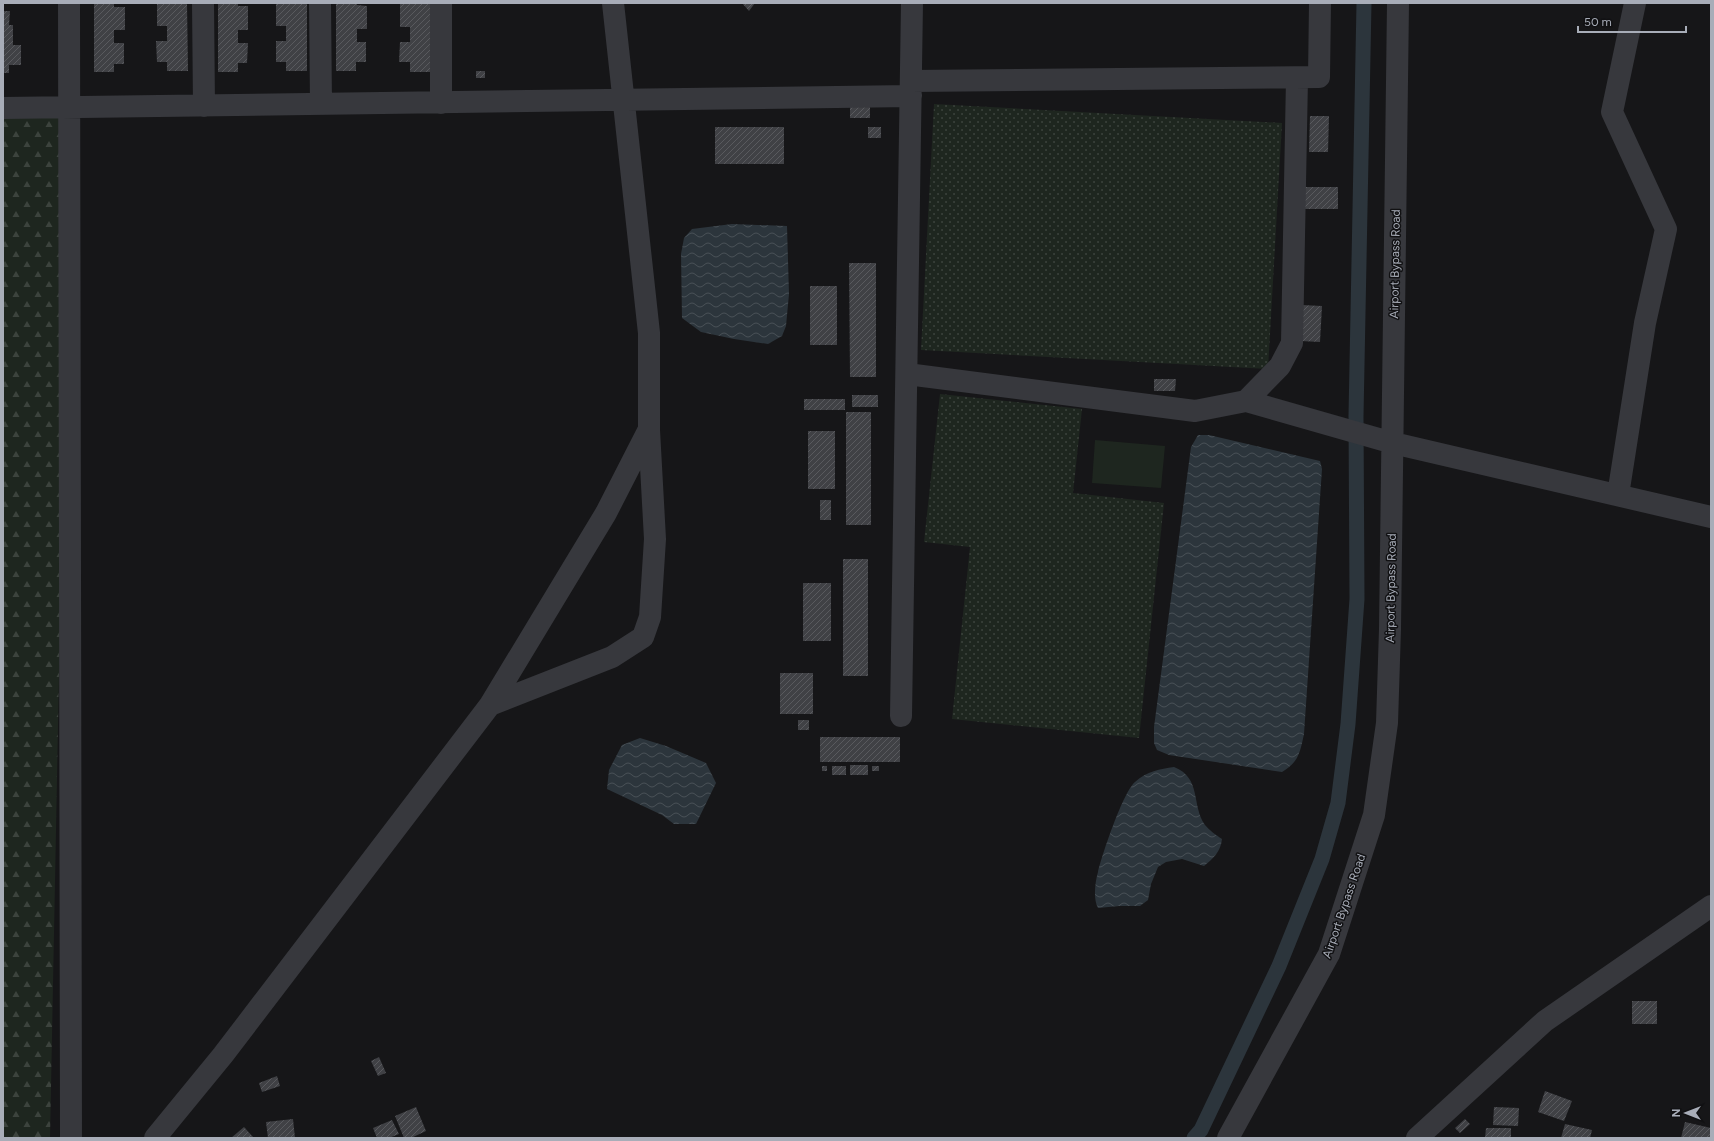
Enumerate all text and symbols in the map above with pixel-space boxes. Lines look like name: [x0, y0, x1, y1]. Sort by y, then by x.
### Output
scale bar: [1578, 8, 1686, 34]
text: 50 m: [1584, 15, 1612, 29]
street label: Airport Bypass Road: [1387, 209, 1403, 319]
street label: Airport Bypass Road: [1383, 533, 1399, 643]
street label: Airport Bypass Road: [1320, 852, 1368, 960]
north arrow: [1666, 1093, 1706, 1133]
text: N: [1670, 1109, 1683, 1117]

